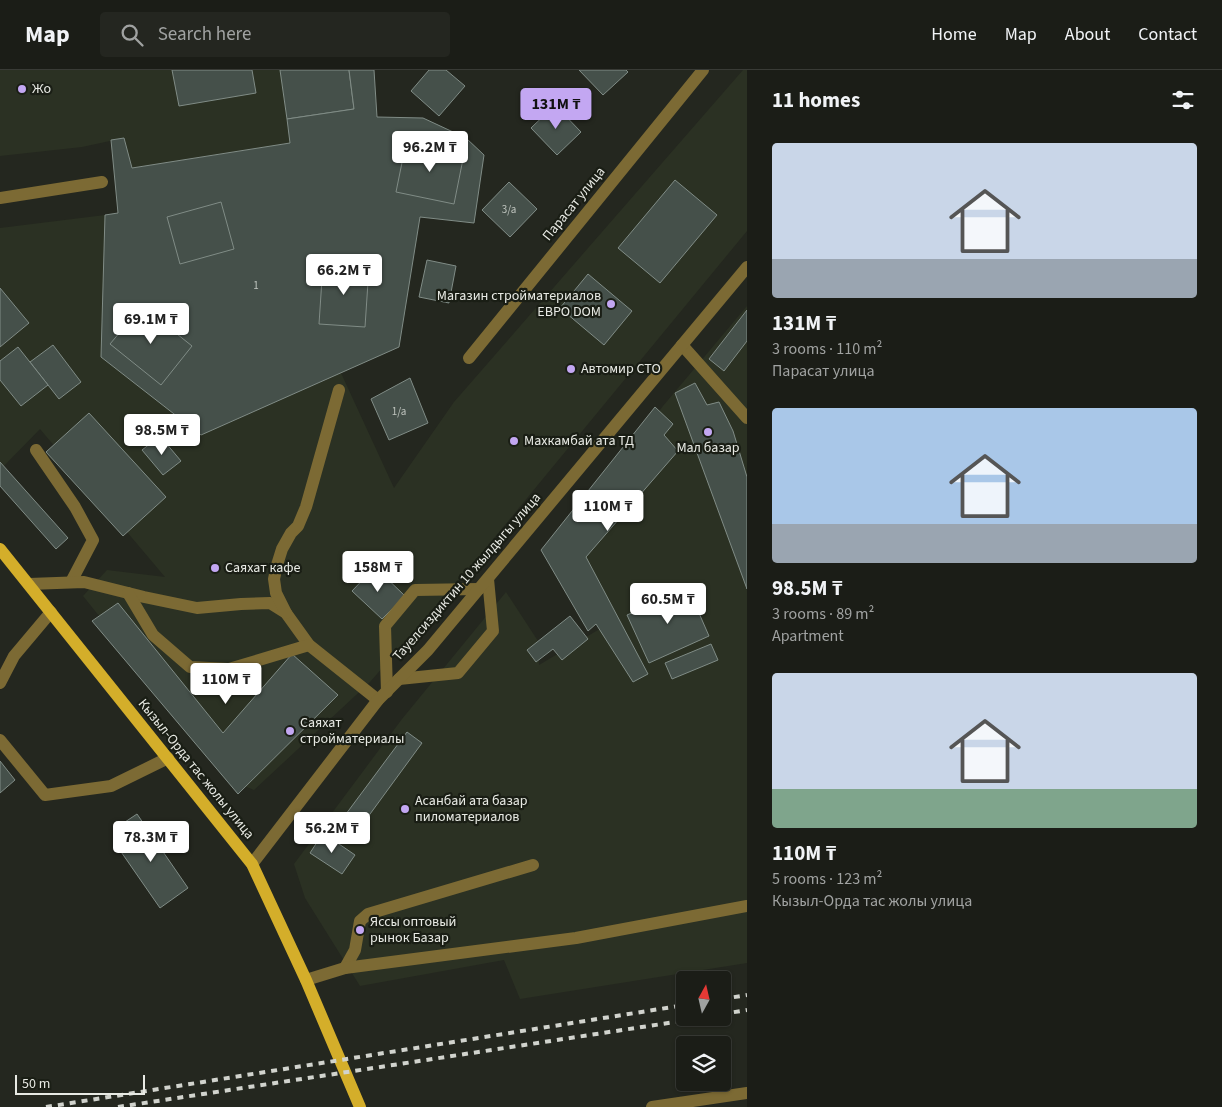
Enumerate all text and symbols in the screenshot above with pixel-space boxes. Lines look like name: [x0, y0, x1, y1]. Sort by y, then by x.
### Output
search box: [100, 12, 450, 57]
text: Map: [25, 17, 70, 52]
icon: search: [118, 21, 146, 49]
text: Search here: [158, 21, 251, 48]
text: Home: [931, 22, 977, 47]
text: Map: [1005, 22, 1037, 47]
text: About: [1065, 22, 1110, 47]
text: Contact: [1138, 22, 1197, 47]
place label: Жо: [32, 79, 51, 99]
marker: Жо: [16, 83, 28, 95]
text: 11 homes: [772, 85, 860, 115]
icon: filters: [1169, 86, 1197, 114]
pin: 131M ₸: [515, 88, 597, 130]
text: 131M ₸: [531, 93, 581, 115]
pin: 96.2M ₸: [384, 131, 476, 173]
text: 96.2M ₸: [403, 136, 457, 158]
street label: Парасат улица: [538, 163, 610, 245]
icon: home: [940, 176, 1030, 266]
house number: 3/а: [502, 202, 516, 217]
pin: 66.2M ₸: [298, 254, 390, 296]
text: 66.2M ₸: [317, 259, 371, 281]
house number: 1: [253, 278, 259, 293]
place label: Магазин стройматериалов ЕВРО DOM: [437, 286, 601, 322]
marker: Магазин стройматериалов ЕВРО DOM: [605, 298, 617, 310]
pin: 69.1M ₸: [105, 302, 197, 345]
text: 69.1M ₸: [124, 308, 178, 330]
text: 131M ₸: [772, 308, 837, 338]
text: 3 rooms · 110 m²: [772, 338, 882, 360]
place label: Автомир СТО: [581, 359, 661, 379]
text: Парасат улица: [772, 360, 875, 382]
marker: Автомир СТО: [565, 363, 577, 375]
house number: 1/а: [392, 404, 406, 419]
pin: 98.5M ₸: [116, 414, 208, 456]
text: 98.5M ₸: [135, 419, 189, 441]
marker: Мал базар: [702, 426, 714, 438]
place label: Махкамбай ата ТД: [524, 431, 634, 451]
marker: Махкамбай ата ТД: [508, 435, 520, 447]
place label: Мал базар: [676, 438, 740, 458]
icon: home: [940, 441, 1030, 531]
street label: Тауелсиздиктин 10 жылдыгы улица: [388, 489, 546, 665]
pin: 110M ₸: [567, 490, 649, 532]
text: 110M ₸: [583, 495, 633, 517]
pin: 158M ₸: [337, 550, 419, 593]
text: 158M ₸: [353, 556, 403, 578]
place label: Саяхат кафе: [225, 558, 301, 578]
marker: Саяхат кафе: [209, 562, 221, 574]
text: 98.5M ₸: [772, 573, 843, 603]
pin: 60.5M ₸: [622, 582, 714, 625]
text: 60.5M ₸: [641, 588, 695, 610]
text: 3 rooms · 89 m²: [772, 603, 874, 625]
text: Apartment: [772, 625, 844, 647]
pin: 110M ₸: [185, 662, 267, 705]
text: 110M ₸: [201, 668, 251, 690]
street label: Кызыл-Орда тас жолы улица: [133, 695, 259, 843]
icon: home: [940, 706, 1030, 796]
place label: Саяхат стройматериалы: [300, 713, 404, 749]
marker: Саяхат стройматериалы: [284, 725, 296, 737]
place label: Асанбай ата базар пиломатериалов: [415, 791, 528, 827]
marker: Асанбай ата базар пиломатериалов: [399, 803, 411, 815]
pin: 56.2M ₸: [286, 812, 378, 854]
text: 56.2M ₸: [305, 817, 359, 839]
pin: 78.3M ₸: [105, 820, 197, 863]
text: 78.3M ₸: [124, 826, 178, 848]
text: 110M ₸: [772, 838, 837, 868]
text: 5 rooms · 123 m²: [772, 868, 882, 890]
text: Кызыл-Орда тас жолы улица: [772, 890, 972, 912]
place label: Яссы оптовый рынок Базар: [370, 912, 456, 948]
marker: Яссы оптовый рынок Базар: [354, 924, 366, 936]
north arrow: [676, 971, 731, 1026]
map controls: [676, 971, 731, 1091]
button: layers: [676, 1036, 731, 1091]
scale bar: [15, 1072, 145, 1095]
text: 50 m: [22, 1074, 50, 1094]

